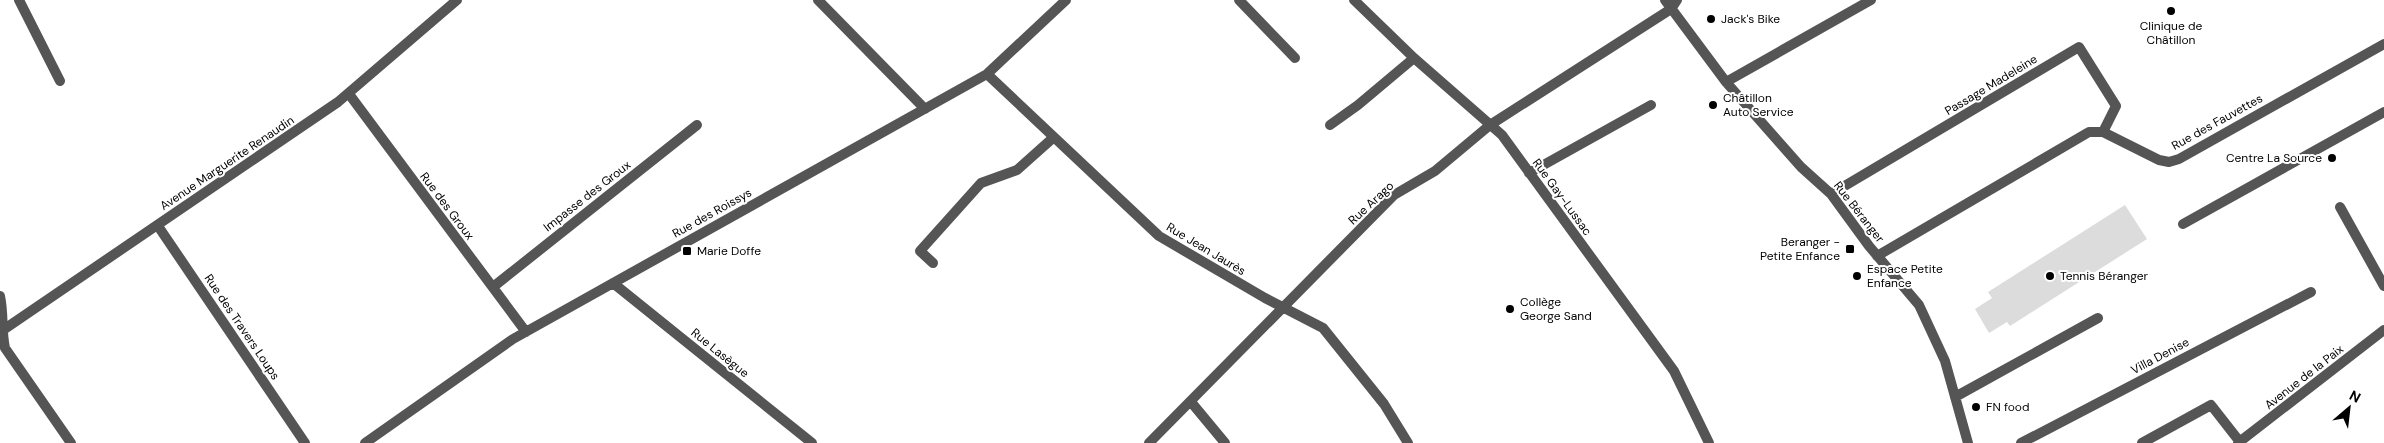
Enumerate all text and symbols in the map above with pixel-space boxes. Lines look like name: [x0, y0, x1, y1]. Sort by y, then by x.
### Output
marker: Clinique de Châtillon: [2165, 5, 2177, 17]
place label: Jack's Bike: [1721, 11, 1780, 27]
marker: Jack's Bike: [1705, 13, 1717, 25]
place label: Clinique de Châtillon: [2140, 18, 2203, 48]
street label: Passage Madeleine: [1942, 51, 2040, 119]
place label: Châtillon Auto Service: [1723, 90, 1794, 120]
street label: Rue des Fauvettes: [2169, 90, 2265, 154]
marker: Châtillon Auto Service: [1707, 99, 1719, 111]
street label: Avenue Marguerite Renaudin: [157, 112, 297, 214]
place label: Centre La Source: [2226, 150, 2322, 166]
marker: Centre La Source: [2326, 152, 2338, 164]
street label: Rue Gay-Lussac: [1529, 155, 1595, 239]
street label: Impasse des Groux: [540, 157, 634, 235]
street label: Rue des Groux: [416, 169, 478, 243]
street label: Rue Arago: [1345, 178, 1397, 228]
street label: Rue Béranger: [1830, 178, 1888, 246]
street label: Rue des Roissys: [669, 185, 755, 241]
street label: Rue Jean Jaurès: [1163, 219, 1249, 279]
place label: Beranger - Petite Enfance: [1760, 234, 1840, 264]
place label: Marie Doffe: [697, 243, 761, 259]
marker: Beranger - Petite Enfance: [1844, 243, 1856, 255]
marker: Marie Doffe: [681, 245, 693, 257]
place label: Espace Petite Enfance: [1867, 261, 1943, 291]
place label: Tennis Béranger: [2060, 268, 2149, 284]
marker: Espace Petite Enfance: [1851, 270, 1863, 282]
marker: Tennis Béranger: [2044, 270, 2056, 282]
street label: Rue des Travers Loups: [201, 271, 283, 383]
place label: Collège George Sand: [1520, 294, 1592, 324]
marker: Collège George Sand: [1504, 303, 1516, 315]
street label: Rue Lasègue: [688, 325, 752, 381]
street label: Villa Denise: [2128, 334, 2192, 378]
street label: Avenue de la Paix: [2261, 341, 2347, 413]
north arrow: [2324, 383, 2374, 433]
text: N: [2346, 386, 2364, 407]
place label: FN food: [1986, 399, 2030, 415]
marker: FN food: [1970, 401, 1982, 413]

